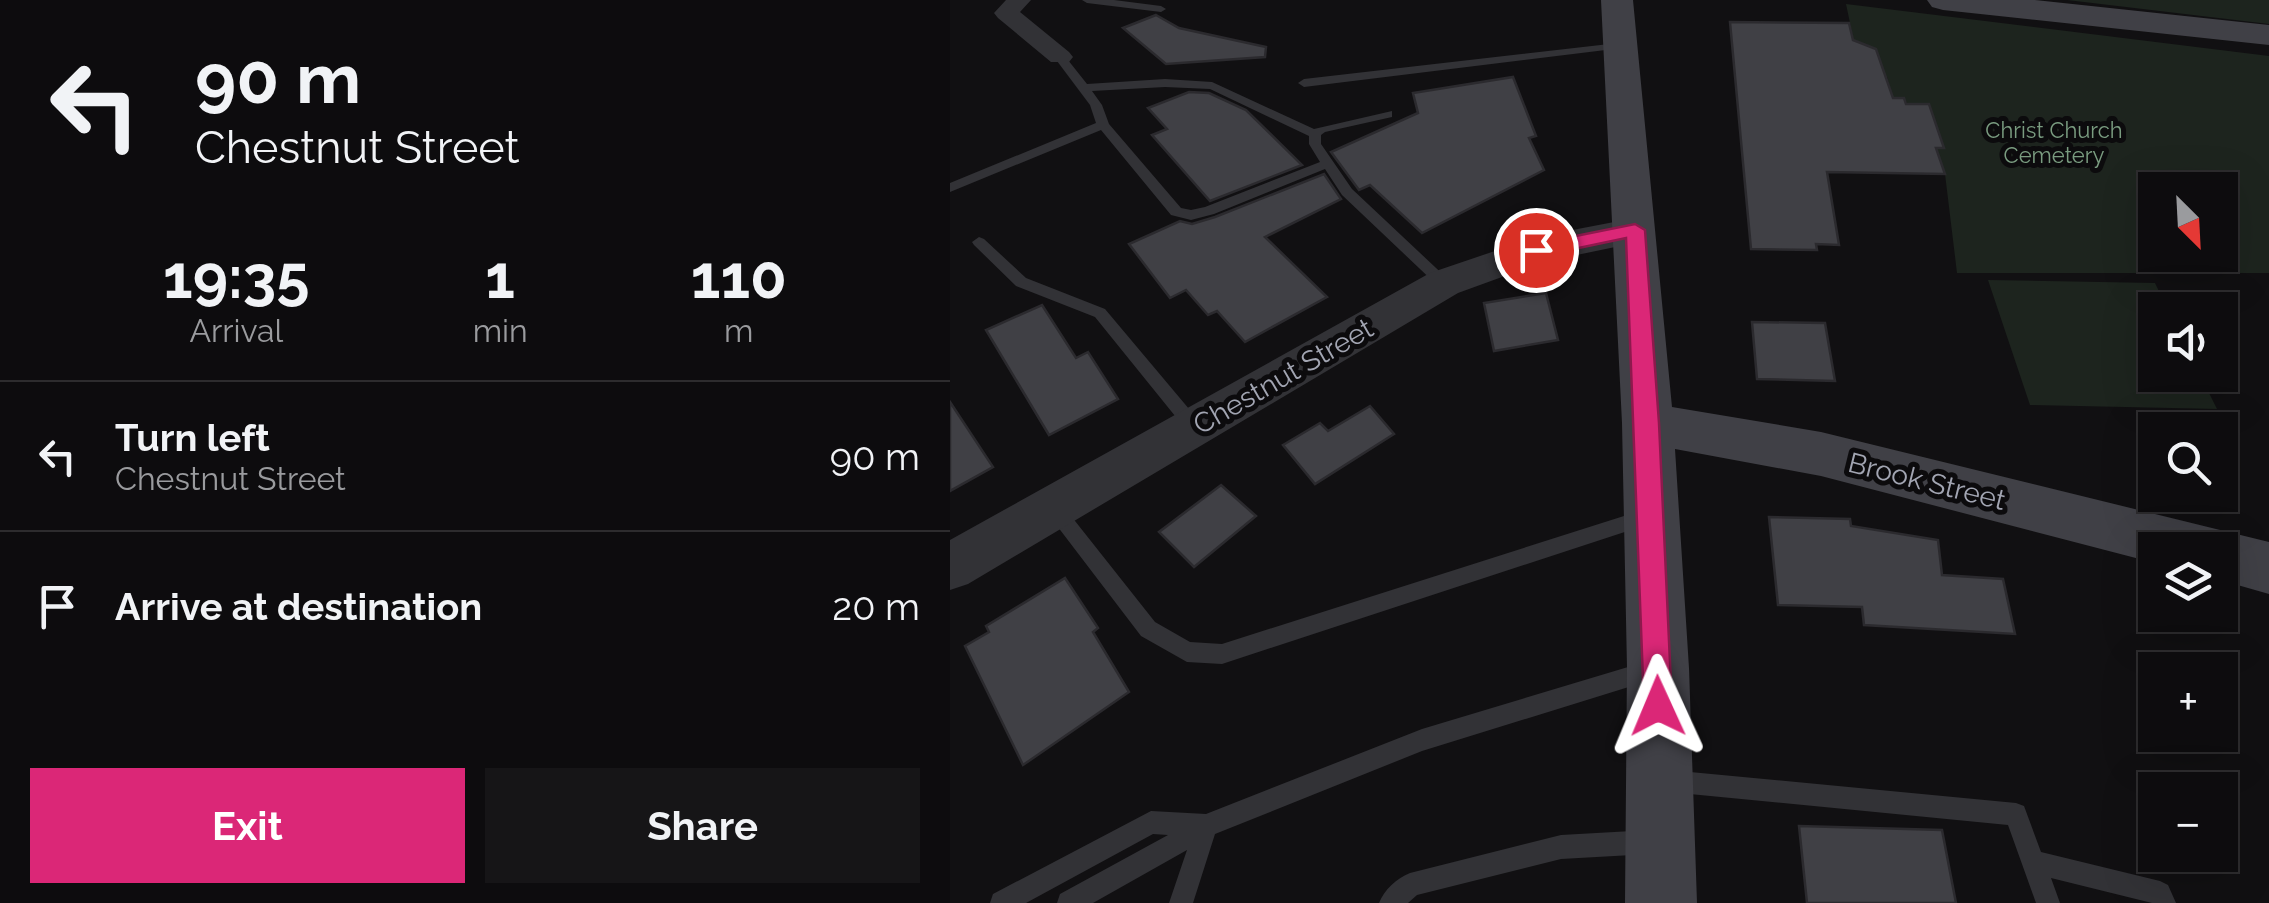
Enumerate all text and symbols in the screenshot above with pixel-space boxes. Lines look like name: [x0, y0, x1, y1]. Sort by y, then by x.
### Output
text: 90 m: [195, 37, 361, 119]
icon: left: [30, 40, 160, 170]
park label: Christ Church Cemetery: [1985, 117, 2123, 168]
text: Chestnut Street: [195, 121, 520, 174]
north arrow: [2138, 172, 2238, 272]
map controls: [2138, 172, 2238, 872]
pin: [1494, 208, 1579, 293]
icon: arrive: [1509, 223, 1564, 278]
text: 19:35: [163, 242, 310, 312]
text: 1: [485, 242, 515, 312]
text: 110: [691, 242, 787, 312]
button: sound: [2138, 292, 2238, 392]
street label: Chestnut Street: [1188, 311, 1379, 441]
text: Arrival: [189, 312, 283, 349]
text: min: [473, 312, 528, 349]
text: m: [724, 312, 754, 349]
button: search: [2138, 412, 2238, 512]
text: Turn left: [115, 415, 270, 460]
icon: left: [30, 429, 85, 484]
text: 90 m: [830, 434, 920, 479]
street label: Brook Street: [1845, 446, 2010, 517]
text: Chestnut Street: [115, 460, 346, 497]
button: layers: [2138, 532, 2238, 632]
icon: arrive: [30, 579, 85, 634]
text: Arrive at destination: [115, 584, 482, 629]
text: 20 m: [832, 584, 920, 629]
button: +: [2138, 652, 2238, 752]
position arrow: [1606, 654, 1710, 758]
button: Exit: [30, 768, 465, 883]
button: Share: [485, 768, 920, 883]
button: −: [2138, 772, 2238, 872]

